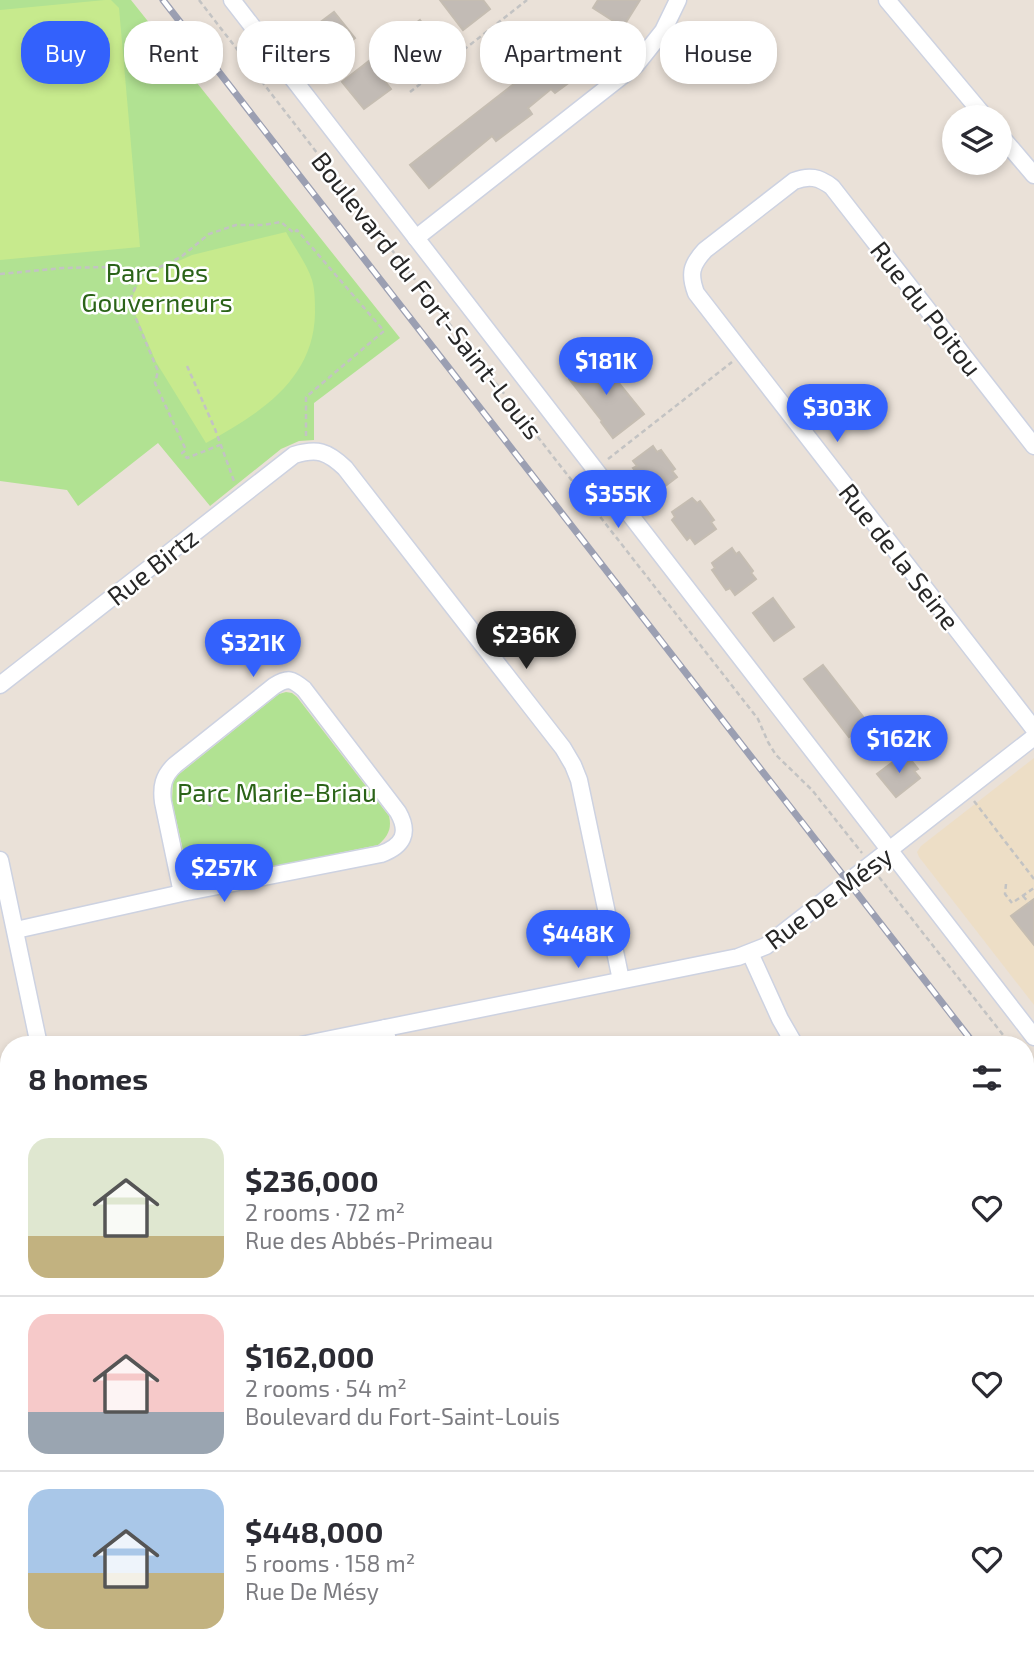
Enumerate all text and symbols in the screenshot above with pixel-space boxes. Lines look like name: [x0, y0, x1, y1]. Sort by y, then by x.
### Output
chip: Buy: [21, 21, 110, 84]
chip: Rent: [124, 21, 223, 84]
chip: Filters: [237, 21, 355, 84]
chip: New: [369, 21, 466, 84]
chip: Apartment: [480, 21, 646, 84]
chip: House: [660, 21, 777, 84]
map controls: [942, 105, 1012, 175]
button: layers: [942, 105, 1012, 175]
street label: Boulevard du Fort-Saint-Louis: [306, 145, 550, 445]
street label: Rue du Poitou: [865, 235, 989, 381]
park label: Parc Des Gouverneurs: [81, 256, 233, 317]
pin: $181K: [557, 338, 655, 397]
text: $181K: [575, 346, 637, 374]
pin: $303K: [788, 384, 886, 444]
text: $303K: [803, 393, 871, 421]
pin: $355K: [569, 470, 667, 530]
street label: Rue de la Seine: [833, 477, 967, 635]
text: $355K: [585, 479, 651, 507]
street label: Rue Birtz: [100, 521, 204, 611]
pin: $236K: [477, 612, 575, 671]
pin: $321K: [204, 620, 302, 679]
text: $236K: [492, 620, 560, 648]
text: $321K: [221, 628, 285, 656]
pin: $162K: [850, 716, 948, 775]
text: $162K: [867, 724, 931, 752]
park label: Parc Marie-Briau: [177, 776, 377, 807]
street label: Rue De Mésy: [758, 839, 898, 955]
pin: $257K: [175, 844, 273, 904]
text: $257K: [191, 853, 257, 881]
pin: $448K: [529, 911, 627, 970]
text: $448K: [542, 919, 614, 947]
icon: filters: [968, 1059, 1006, 1097]
text: 8 homes: [28, 1060, 148, 1096]
text: $236,000: [245, 1162, 379, 1198]
icon: home: [84, 1166, 168, 1250]
icon: heart: [968, 1189, 1006, 1227]
text: 2 rooms · 72 m²: [245, 1198, 405, 1226]
text: Rue des Abbés-Primeau: [245, 1226, 493, 1254]
text: $162,000: [245, 1338, 375, 1374]
icon: home: [84, 1342, 168, 1426]
icon: heart: [968, 1365, 1006, 1403]
text: 2 rooms · 54 m²: [245, 1374, 407, 1402]
text: Boulevard du Fort-Saint-Louis: [245, 1402, 560, 1430]
text: $448,000: [245, 1513, 383, 1549]
icon: home: [84, 1517, 168, 1601]
icon: heart: [968, 1540, 1006, 1578]
text: 5 rooms · 158 m²: [245, 1549, 415, 1577]
text: Rue De Mésy: [245, 1577, 379, 1605]

